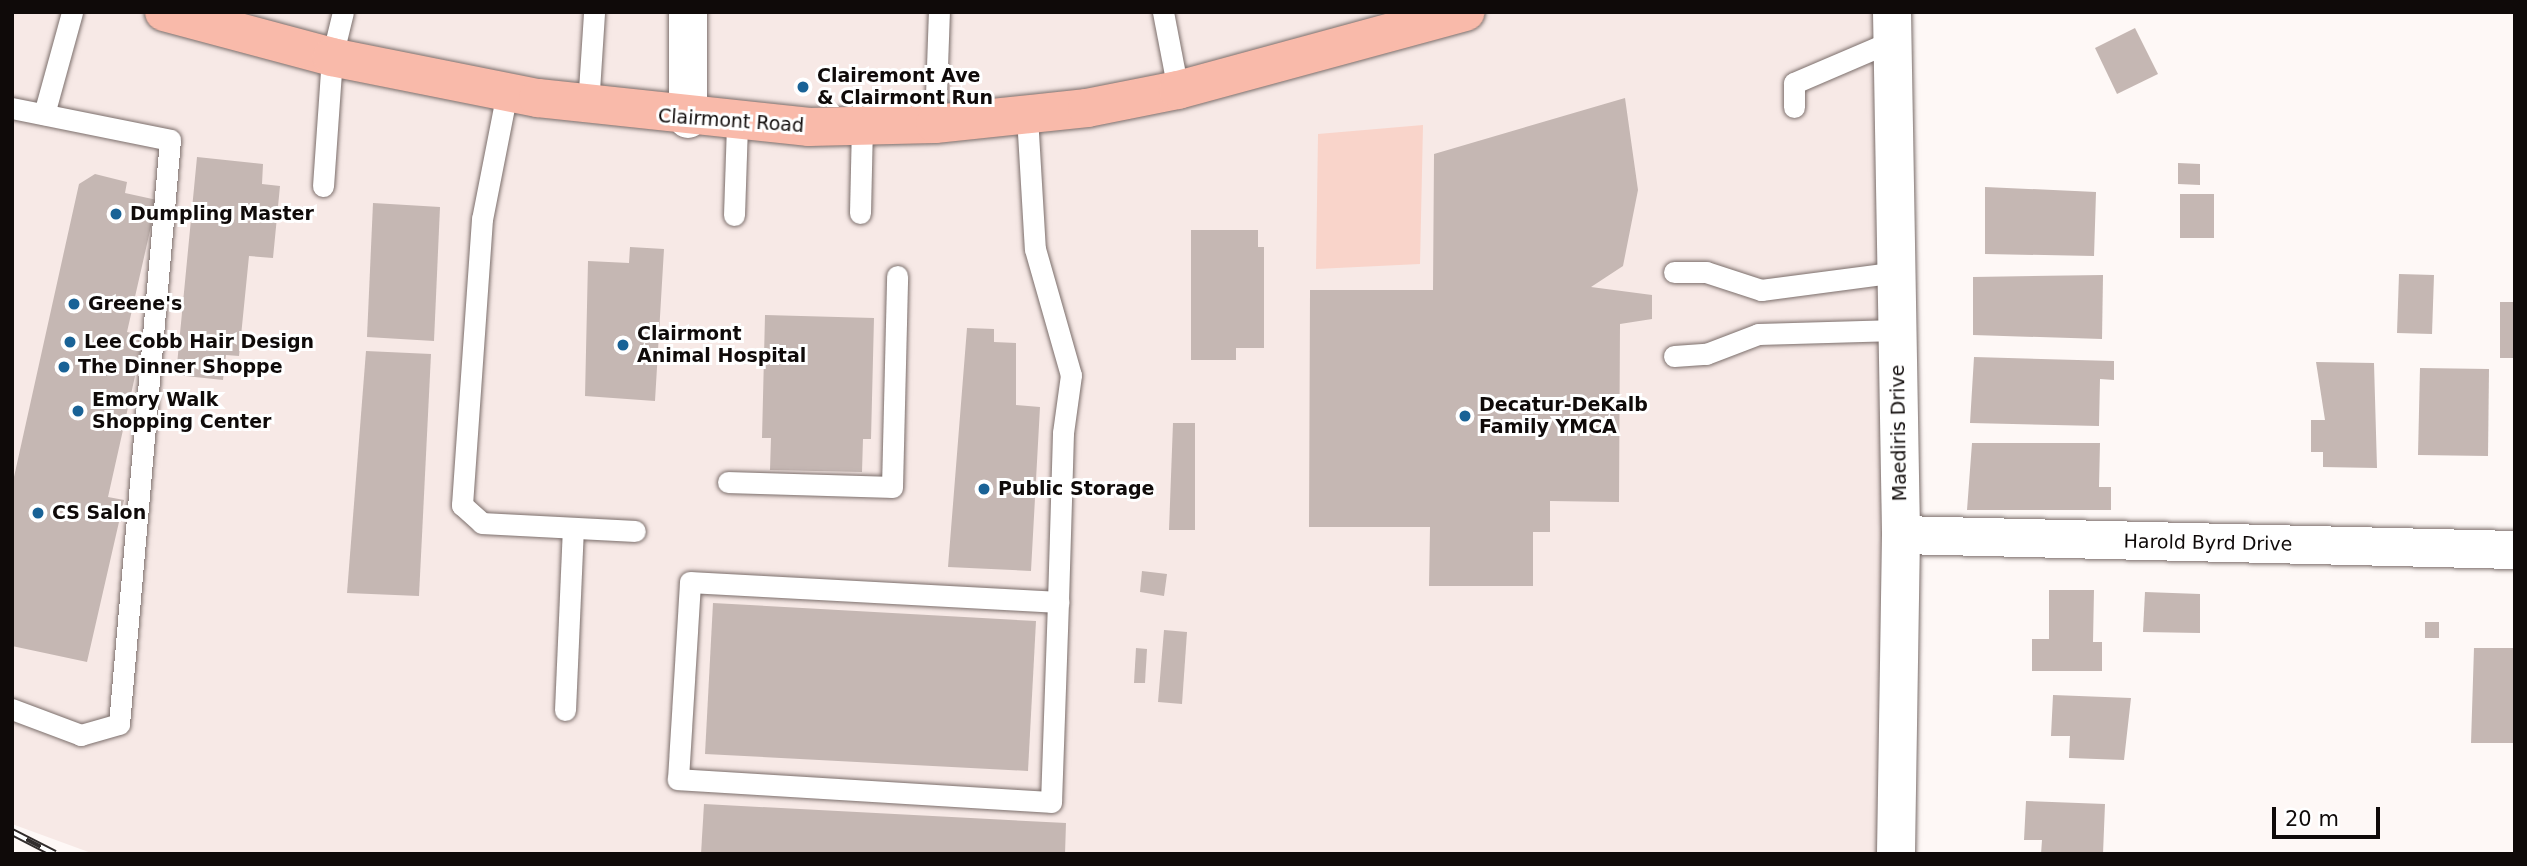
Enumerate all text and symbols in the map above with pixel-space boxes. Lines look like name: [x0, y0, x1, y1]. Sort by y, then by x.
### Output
place label: Clairemont Ave & Clairmont Run: [817, 65, 993, 109]
marker: Clairemont Ave & Clairmont Run: [795, 79, 811, 95]
street label: Clairmont Road: [657, 105, 805, 137]
place label: Dumpling Master: [130, 203, 314, 225]
marker: Dumpling Master: [108, 206, 124, 222]
place label: Greene's: [88, 293, 182, 315]
marker: Greene's: [66, 296, 82, 312]
place label: Clairmont Animal Hospital: [637, 323, 806, 367]
place label: Lee Cobb Hair Design: [84, 331, 314, 353]
marker: Lee Cobb Hair Design: [62, 334, 78, 350]
marker: Clairmont Animal Hospital: [615, 337, 631, 353]
place label: The Dinner Shoppe: [78, 356, 283, 378]
marker: The Dinner Shoppe: [56, 359, 72, 375]
street label: Maediris Drive: [1886, 364, 1912, 502]
place label: Emory Walk Shopping Center: [92, 389, 271, 433]
place label: Decatur-DeKalb Family YMCA: [1479, 394, 1648, 438]
marker: Emory Walk Shopping Center: [70, 403, 86, 419]
marker: Decatur-DeKalb Family YMCA: [1457, 408, 1473, 424]
place label: Public Storage: [998, 478, 1154, 500]
marker: Public Storage: [976, 481, 992, 497]
place label: CS Salon: [52, 502, 146, 524]
marker: CS Salon: [30, 505, 46, 521]
street label: Harold Byrd Drive: [2123, 530, 2293, 556]
scale bar: [2275, 792, 2384, 836]
text: 20 m: [2285, 807, 2339, 831]

